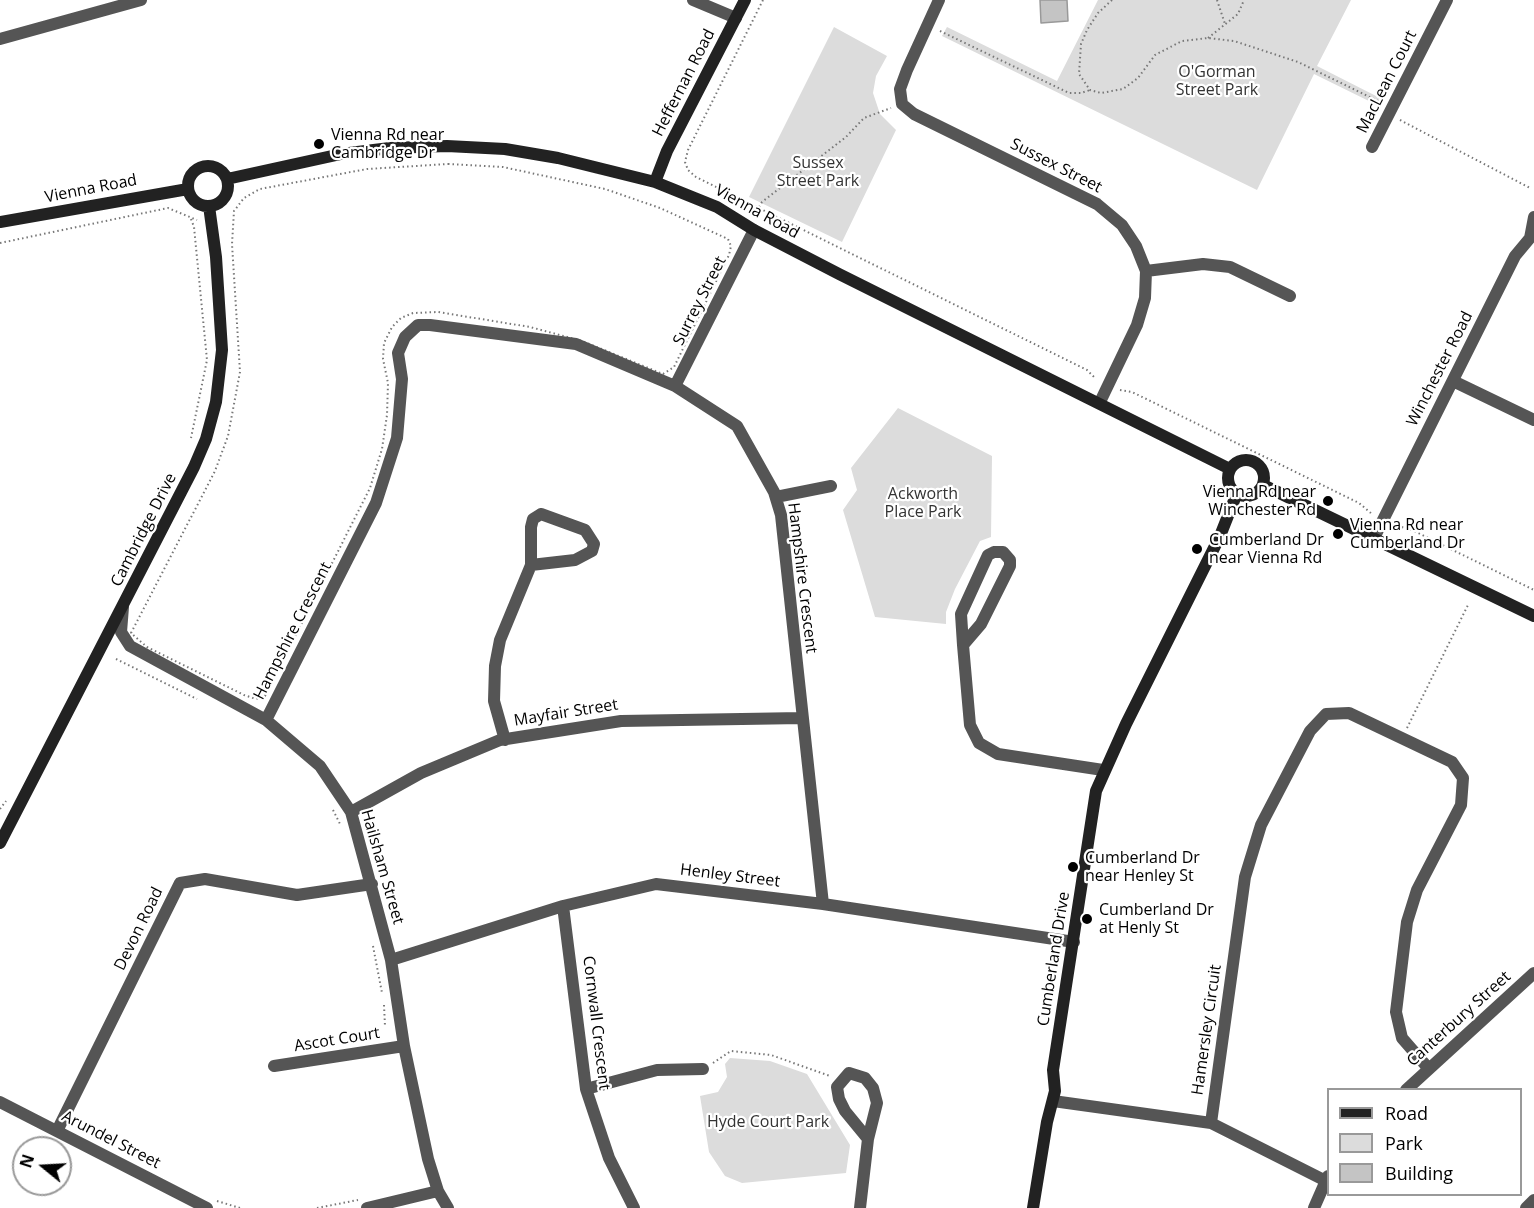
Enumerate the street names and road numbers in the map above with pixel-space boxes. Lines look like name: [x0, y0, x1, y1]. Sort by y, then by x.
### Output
street label: Heffernan Road: [649, 26, 719, 140]
street label: MacLean Court: [1353, 27, 1421, 137]
street label: Sussex Street: [1007, 135, 1105, 197]
street label: Vienna Road: [43, 171, 139, 207]
street label: Vienna Road: [711, 181, 803, 243]
street label: Surrey Street: [669, 253, 731, 349]
street label: Winchester Road: [1403, 308, 1477, 430]
street label: Cambridge Drive: [107, 470, 181, 590]
street label: Hampshire Crescent: [783, 501, 821, 655]
street label: Hampshire Crescent: [250, 559, 336, 703]
street label: Mayfair Street: [513, 695, 619, 731]
street label: Hailsham Street: [356, 807, 408, 927]
street label: Henley Street: [679, 860, 781, 892]
street label: Devon Road: [111, 884, 167, 974]
street label: Cumberland Drive: [1034, 890, 1074, 1028]
street label: Cornwall Crescent: [578, 955, 614, 1091]
street label: Hamersley Circuit: [1188, 963, 1226, 1097]
street label: Canterbury Street: [1403, 967, 1515, 1071]
street label: Ascot Court: [293, 1024, 381, 1056]
street label: Arundel Street: [59, 1107, 163, 1173]

